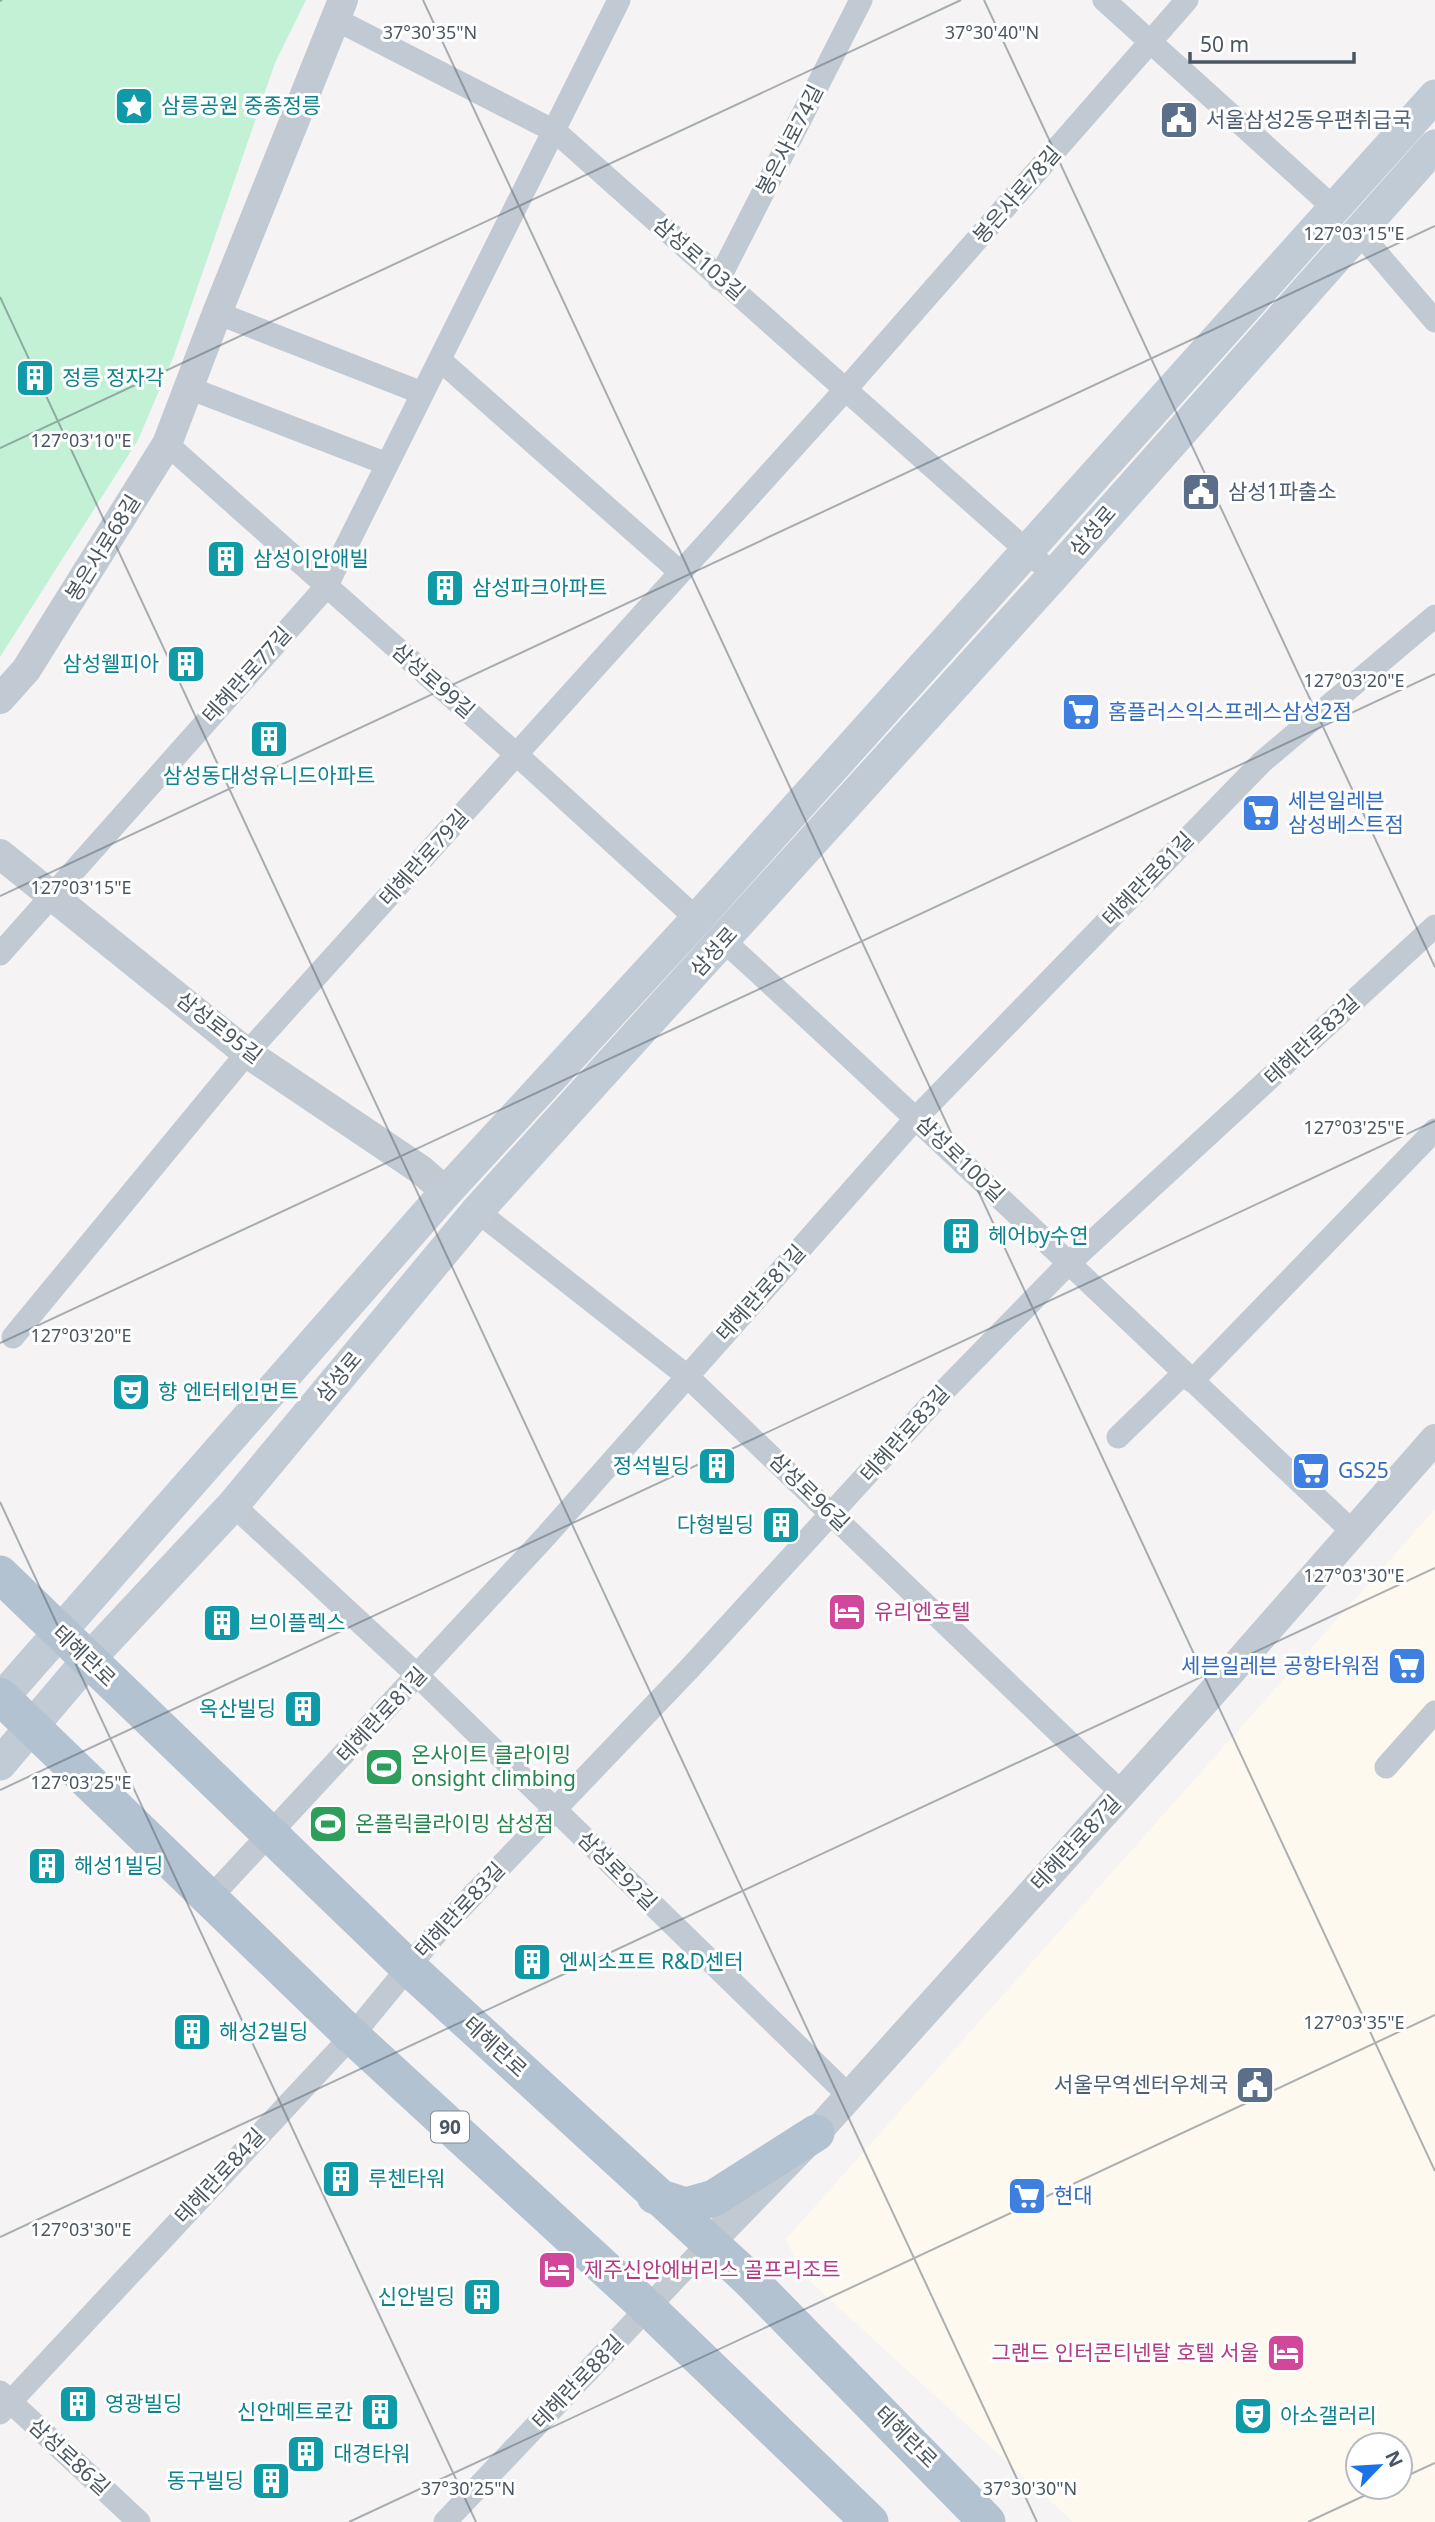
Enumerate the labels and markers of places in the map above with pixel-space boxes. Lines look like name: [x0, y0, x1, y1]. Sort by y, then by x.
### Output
place icon: 삼릉공원 중종정릉: [113, 85, 155, 127]
place label: 삼릉공원 중종정릉: [161, 91, 321, 119]
public building icon: 서울삼성2동우편취급국: [1158, 99, 1200, 141]
place label: 서울삼성2동우편취급국: [1206, 105, 1411, 133]
building icon: 정릉 정자각: [14, 357, 56, 399]
place label: 정릉 정자각: [62, 363, 164, 391]
public building icon: 삼성1파출소: [1180, 471, 1222, 513]
place label: 삼성1파출소: [1228, 477, 1337, 505]
building icon: 삼성이안애빌: [205, 538, 247, 580]
place label: 삼성이안애빌: [253, 544, 369, 572]
building icon: 삼성파크아파트: [424, 567, 466, 609]
place label: 삼성파크아파트: [472, 573, 607, 601]
building icon: 삼성웰피아: [165, 643, 207, 685]
place label: 삼성웰피아: [62, 649, 159, 677]
supermarket icon: 홈플러스익스프레스삼성2점: [1060, 691, 1102, 733]
place label: 홈플러스익스프레스삼성2점: [1108, 697, 1352, 725]
building icon: 삼성동대성유니드아파트: [248, 718, 290, 760]
place label: 삼성동대성유니드아파트: [163, 761, 375, 789]
place label: 세븐일레븐 삼성베스트점: [1288, 786, 1404, 838]
supermarket icon: 세븐일레븐 삼성베스트점: [1240, 792, 1282, 834]
building icon: 헤어by수연: [940, 1215, 982, 1257]
place label: 헤어by수연: [988, 1221, 1089, 1249]
theatre icon: 향 엔터테인먼트: [110, 1371, 152, 1413]
place label: 향 엔터테인먼트: [158, 1377, 299, 1405]
building icon: 정석빌딩: [696, 1445, 738, 1487]
supermarket icon: GS25: [1290, 1450, 1332, 1492]
place label: 정석빌딩: [613, 1451, 690, 1479]
place label: GS25: [1338, 1456, 1389, 1484]
building icon: 다형빌딩: [760, 1504, 802, 1546]
place label: 다형빌딩: [677, 1510, 754, 1538]
hotel icon: 유리엔호텔: [826, 1591, 868, 1633]
place label: 유리엔호텔: [874, 1597, 971, 1625]
building icon: 브이플렉스: [201, 1602, 243, 1644]
place label: 브이플렉스: [249, 1608, 346, 1636]
supermarket icon: 세븐일레븐 공항타워점: [1386, 1645, 1428, 1687]
place label: 세븐일레븐 공항타워점: [1181, 1651, 1380, 1679]
building icon: 옥산빌딩: [282, 1688, 324, 1730]
place label: 옥산빌딩: [199, 1694, 276, 1722]
place label: 온사이트 클라이밍 onsight climbing: [411, 1740, 576, 1792]
sports icon: 온사이트 클라이밍 onsight climbing: [363, 1746, 405, 1788]
sports icon: 온플릭클라이밍 삼성점: [307, 1803, 349, 1845]
place label: 온플릭클라이밍 삼성점: [355, 1809, 554, 1837]
building icon: 해성1빌딩: [26, 1845, 68, 1887]
place label: 해성1빌딩: [74, 1851, 163, 1879]
building icon: 엔씨소프트 R&D센터: [511, 1941, 553, 1983]
place label: 엔씨소프트 R&D센터: [559, 1947, 743, 1975]
building icon: 해성2빌딩: [171, 2011, 213, 2053]
place label: 해성2빌딩: [219, 2017, 308, 2045]
public building icon: 서울무역센터우체국: [1234, 2064, 1276, 2106]
place label: 서울무역센터우체국: [1054, 2070, 1228, 2098]
building icon: 루첸타워: [320, 2158, 362, 2200]
place label: 루첸타워: [368, 2164, 445, 2192]
supermarket icon: 현대: [1006, 2175, 1048, 2217]
place label: 현대: [1054, 2181, 1093, 2209]
hotel icon: 제주신안에버리스 골프리조트: [536, 2249, 578, 2291]
place label: 제주신안에버리스 골프리조트: [584, 2255, 841, 2283]
building icon: 신안빌딩: [461, 2276, 503, 2318]
place label: 신안빌딩: [378, 2282, 455, 2310]
hotel icon: 그랜드 인터콘티넨탈 호텔 서울: [1265, 2332, 1307, 2374]
place label: 그랜드 인터콘티넨탈 호텔 서울: [991, 2338, 1259, 2366]
building icon: 영광빌딩: [57, 2383, 99, 2425]
place label: 영광빌딩: [105, 2389, 182, 2417]
building icon: 신안메트로칸: [359, 2391, 401, 2433]
theatre icon: 아소갤러리: [1232, 2395, 1274, 2437]
place label: 신안메트로칸: [237, 2397, 353, 2425]
place label: 아소갤러리: [1280, 2401, 1377, 2429]
building icon: 대경타워: [285, 2433, 327, 2475]
place label: 대경타워: [333, 2439, 410, 2467]
building icon: 동구빌딩: [250, 2460, 292, 2502]
place label: 동구빌딩: [167, 2466, 244, 2494]

